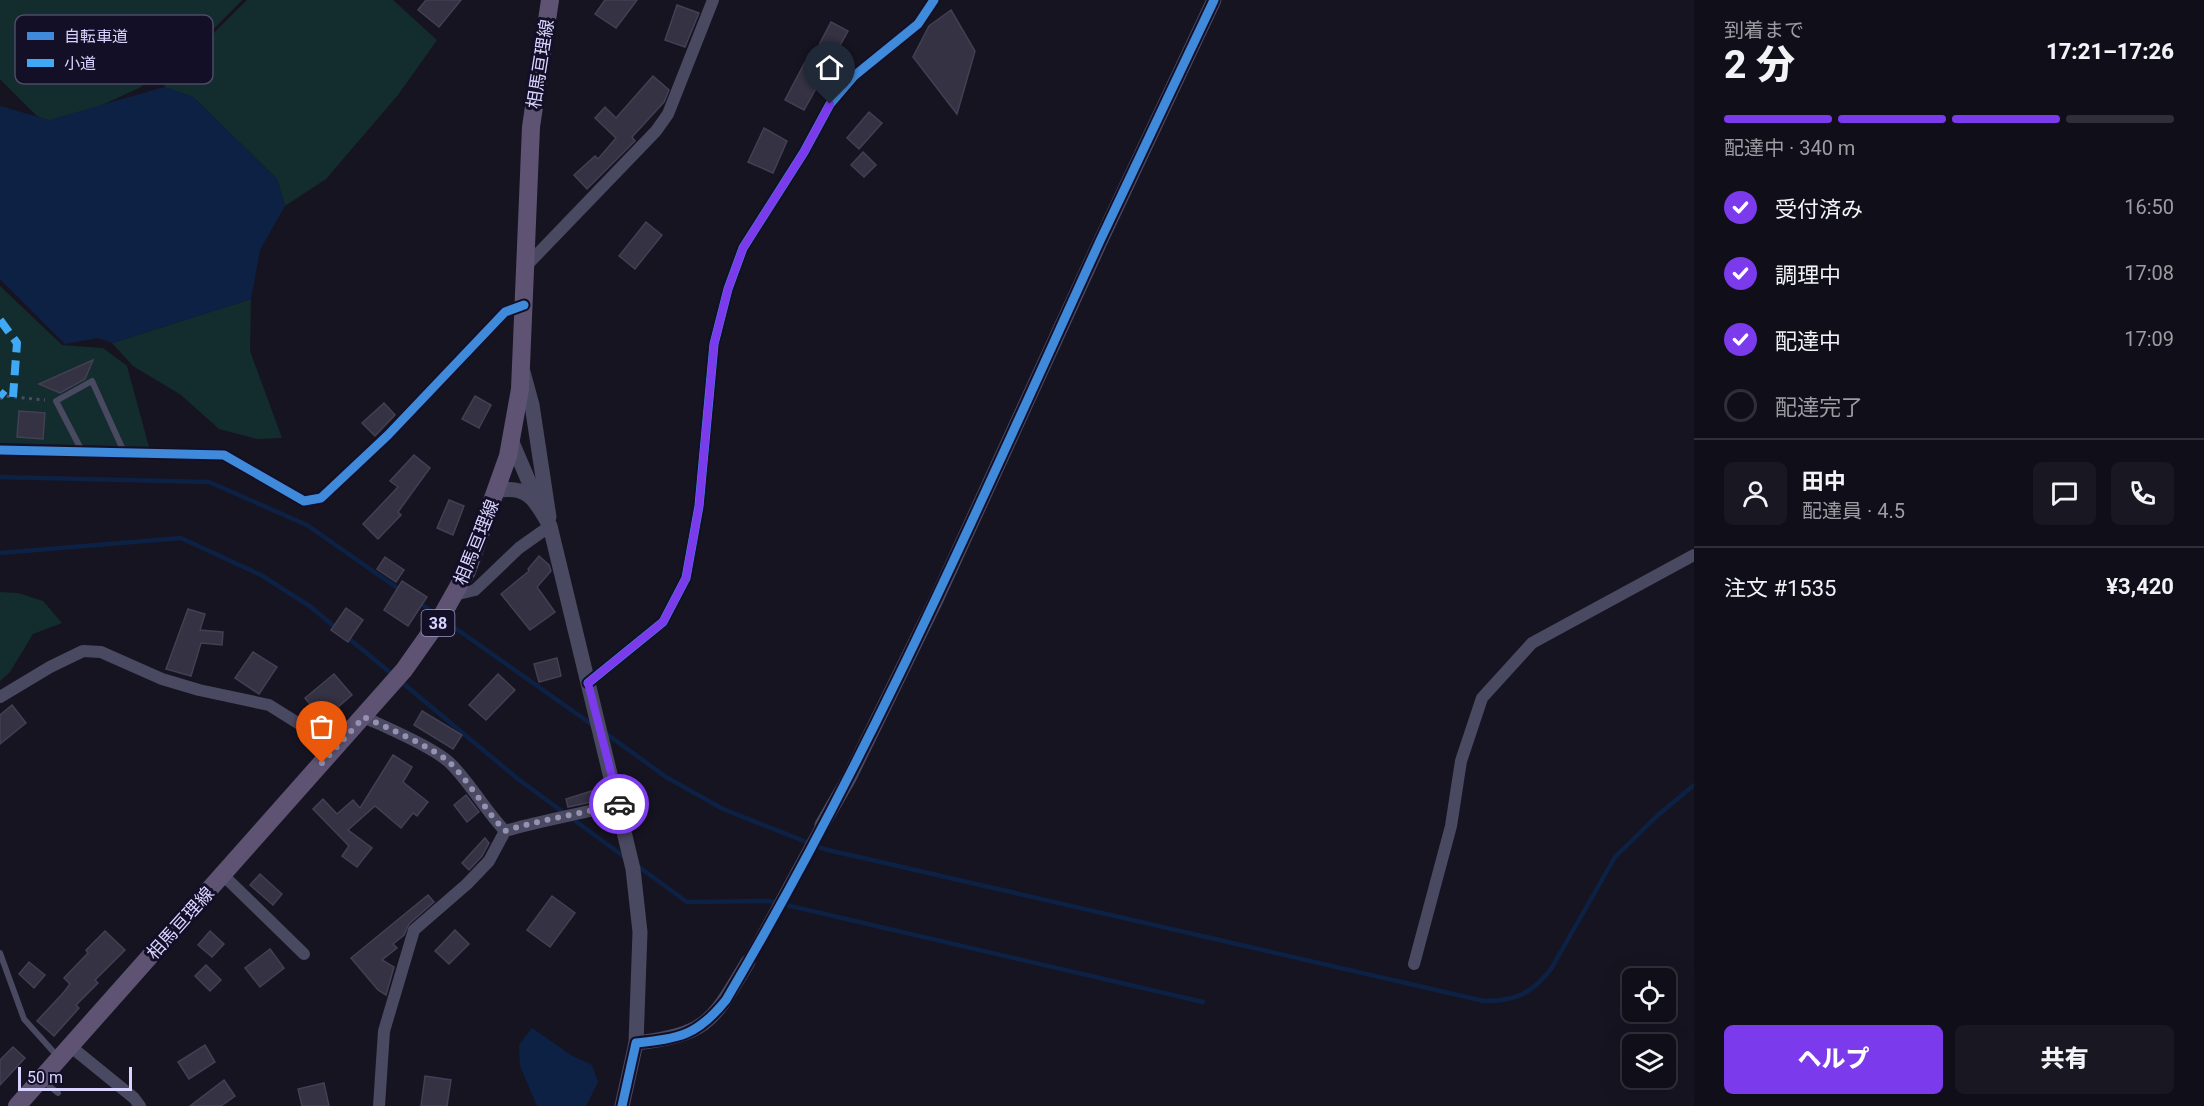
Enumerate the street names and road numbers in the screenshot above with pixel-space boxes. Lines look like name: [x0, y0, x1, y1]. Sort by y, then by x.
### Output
street label: 相馬亘理線: [523, 18, 557, 110]
street label: 相馬亘理線: [449, 496, 503, 588]
road number: 38: [422, 610, 454, 636]
street label: 相馬亘理線: [142, 883, 218, 963]

